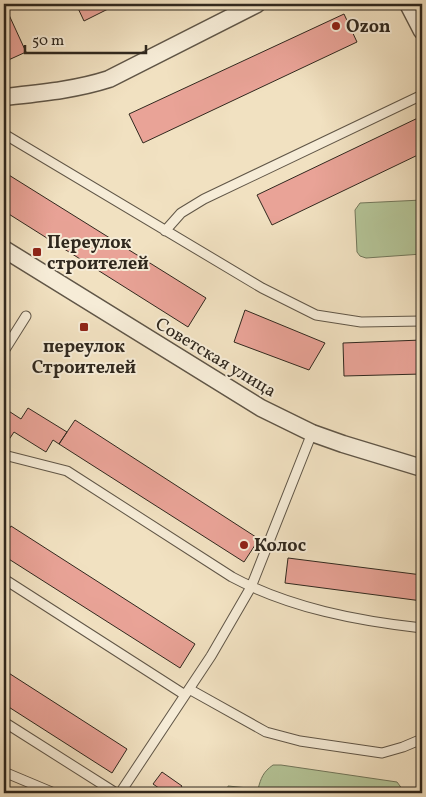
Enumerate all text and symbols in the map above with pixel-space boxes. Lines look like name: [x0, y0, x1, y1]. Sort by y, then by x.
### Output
place label: Ozon: [346, 15, 391, 40]
marker: Ozon: [330, 20, 342, 32]
scale bar: [25, 22, 146, 54]
text: 50 m: [32, 31, 64, 52]
place label: Переулок строителей: [47, 231, 149, 277]
marker: Переулок строителей: [31, 246, 43, 258]
street label: Советская улица: [150, 312, 280, 404]
marker: переулок Строителей: [78, 321, 90, 333]
place label: переулок Строителей: [32, 335, 136, 381]
place label: Колос: [254, 534, 306, 559]
marker: Колос: [238, 539, 250, 551]

